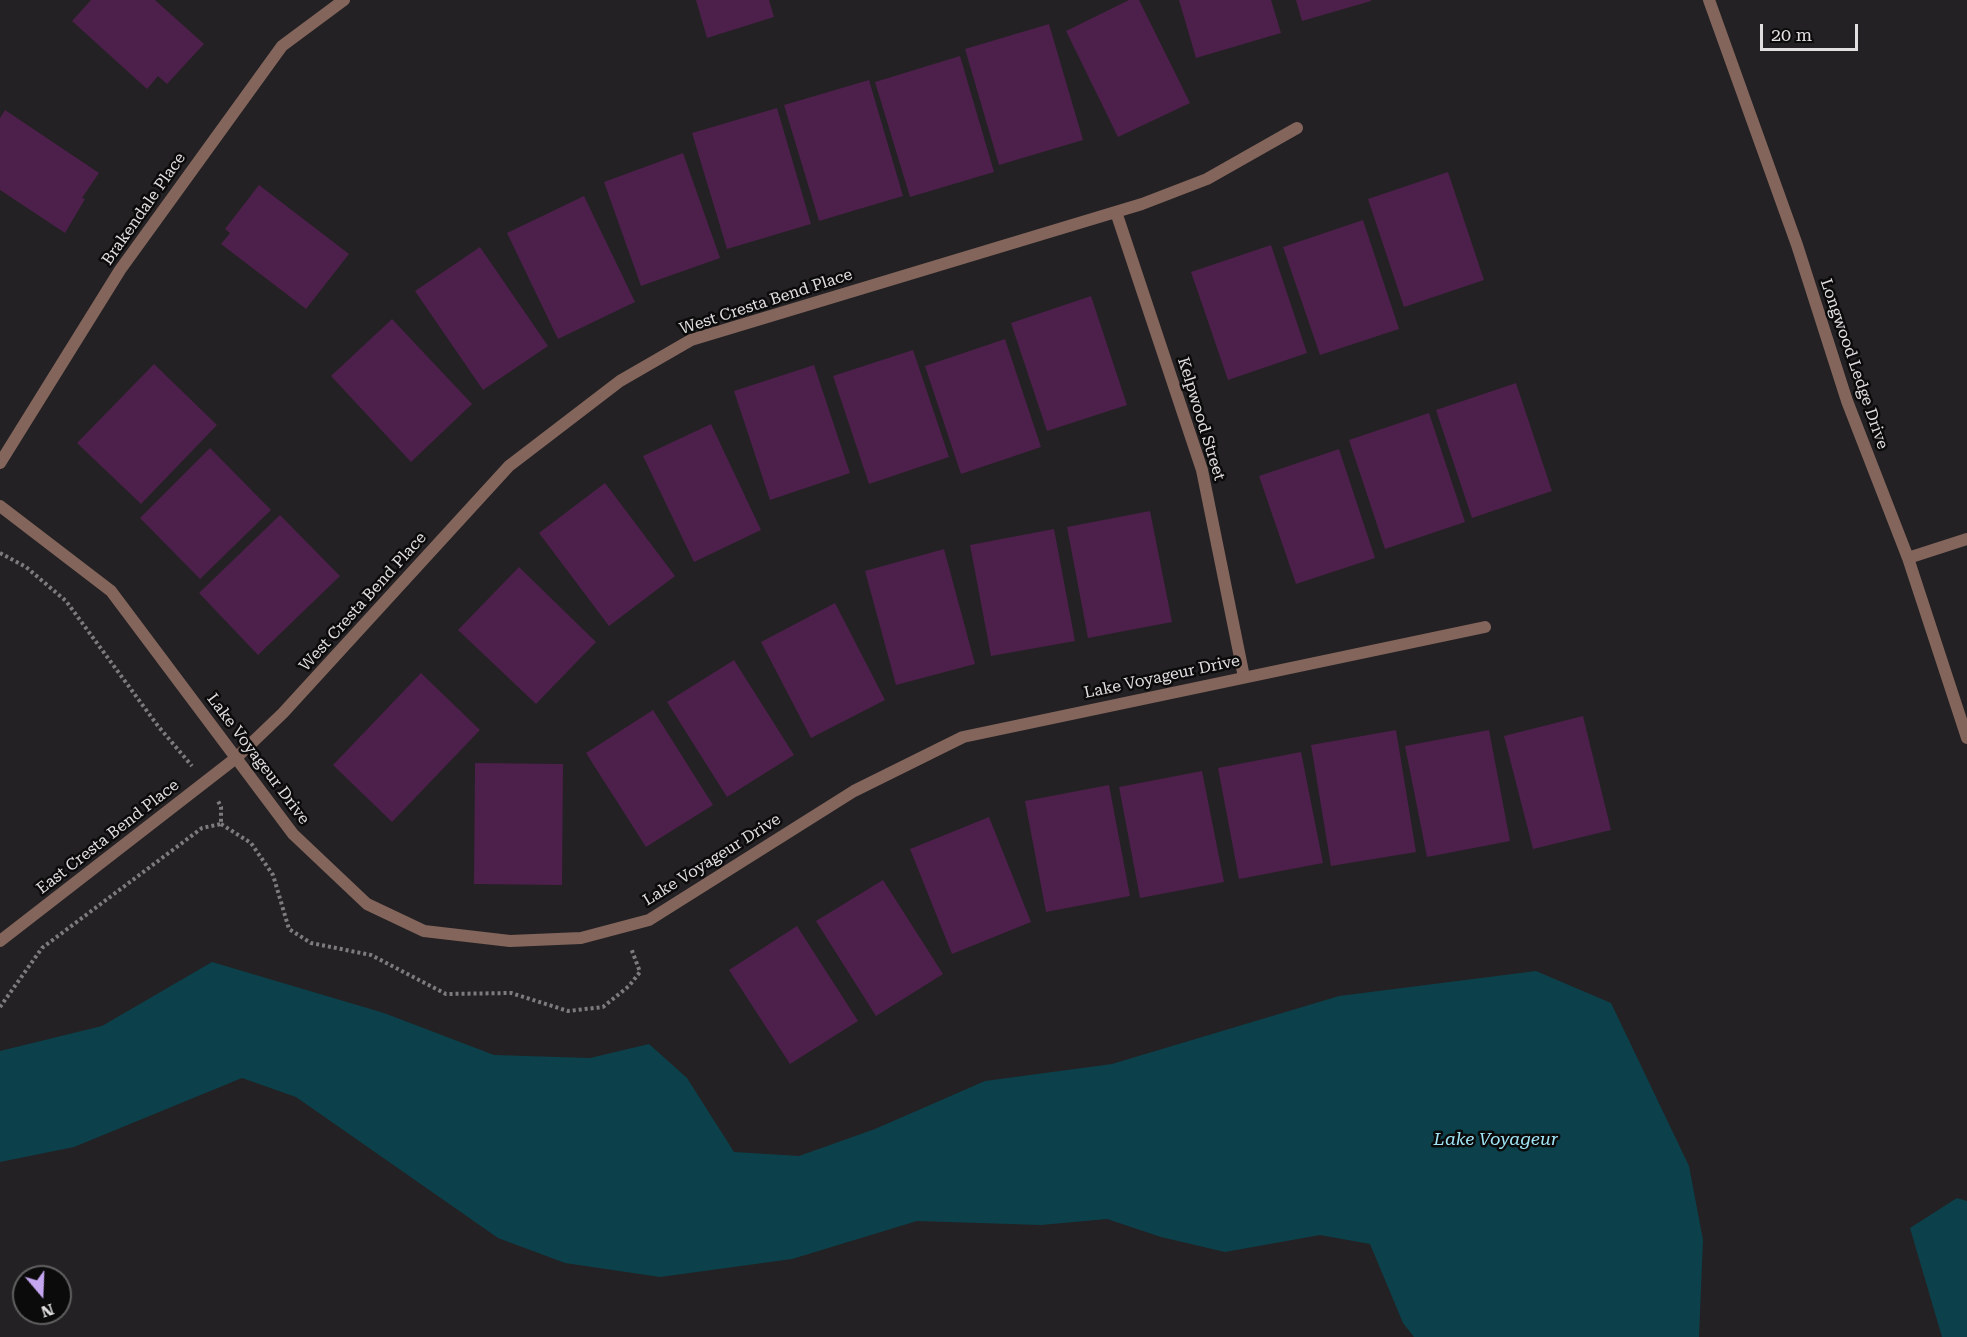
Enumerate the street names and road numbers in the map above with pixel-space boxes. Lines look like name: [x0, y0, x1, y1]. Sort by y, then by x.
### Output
street label: Brakendale Place: [98, 149, 190, 269]
street label: West Cresta Bend Place: [677, 265, 855, 339]
street label: Longwood Ledge Drive: [1816, 276, 1892, 452]
street label: Kelpwood Street: [1173, 355, 1229, 483]
street label: West Cresta Bend Place: [295, 529, 431, 675]
street label: Lake Voyageur Drive: [1082, 651, 1242, 703]
street label: Lake Voyageur Drive: [203, 690, 313, 828]
street label: East Cresta Bend Place: [33, 776, 183, 898]
street label: Lake Voyageur Drive: [640, 810, 784, 910]

